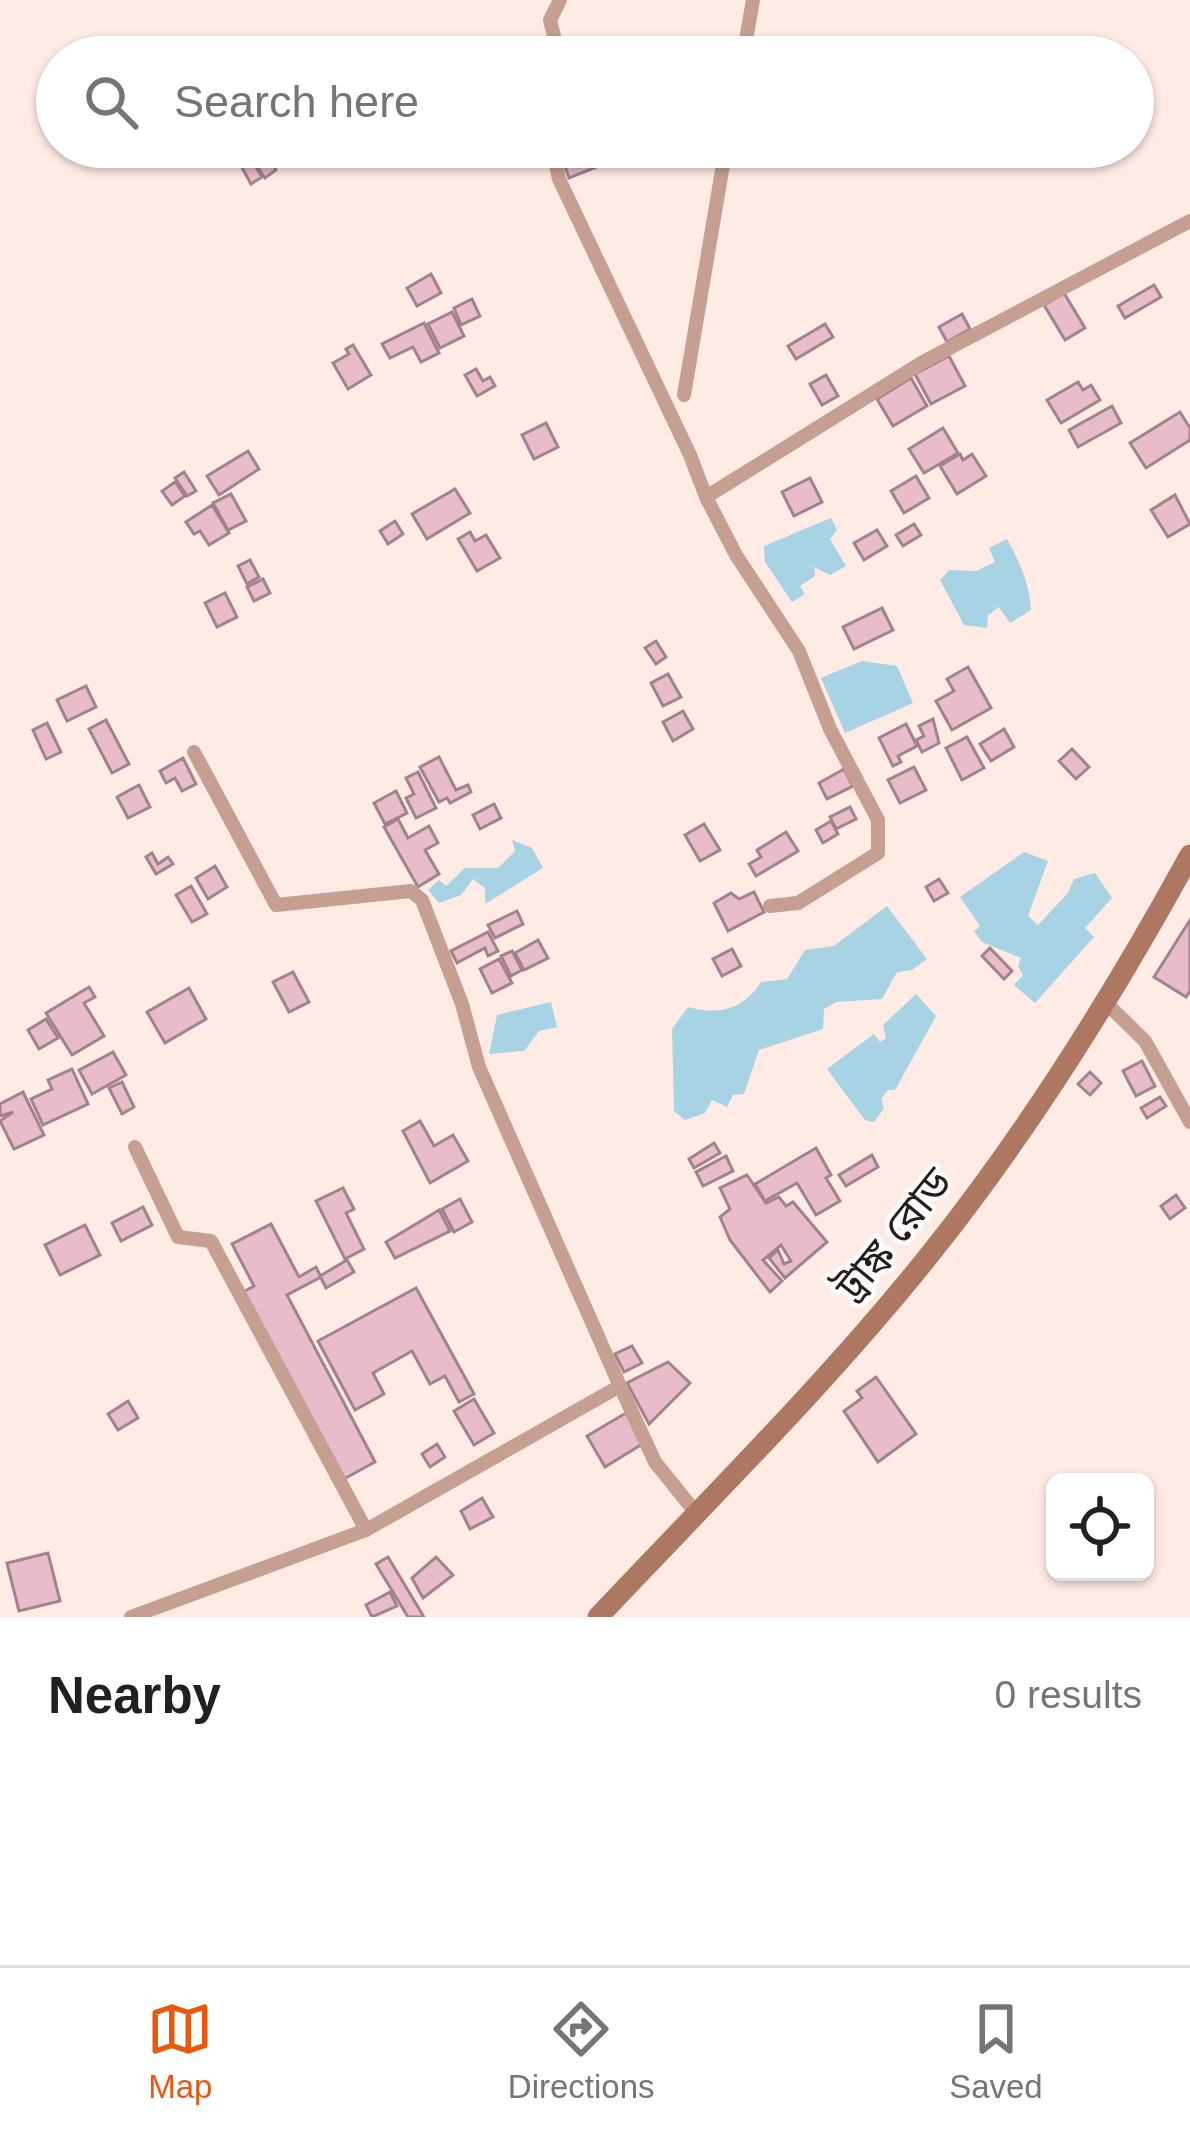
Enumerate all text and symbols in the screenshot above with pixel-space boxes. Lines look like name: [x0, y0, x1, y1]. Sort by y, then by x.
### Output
search box: [36, 36, 1154, 168]
icon: search: [78, 69, 144, 135]
text: Search here: [174, 76, 419, 127]
street label: ট্রাঙ্ক রোড: [825, 1158, 962, 1311]
map controls: [1046, 1473, 1154, 1581]
button: locate: [1046, 1473, 1154, 1581]
text: Nearby: [48, 1667, 221, 1724]
text: 0 results: [995, 1673, 1142, 1716]
tab: Map: [147, 1996, 213, 2106]
tab: Directions: [508, 1996, 655, 2106]
tab: Saved: [949, 1996, 1043, 2106]

